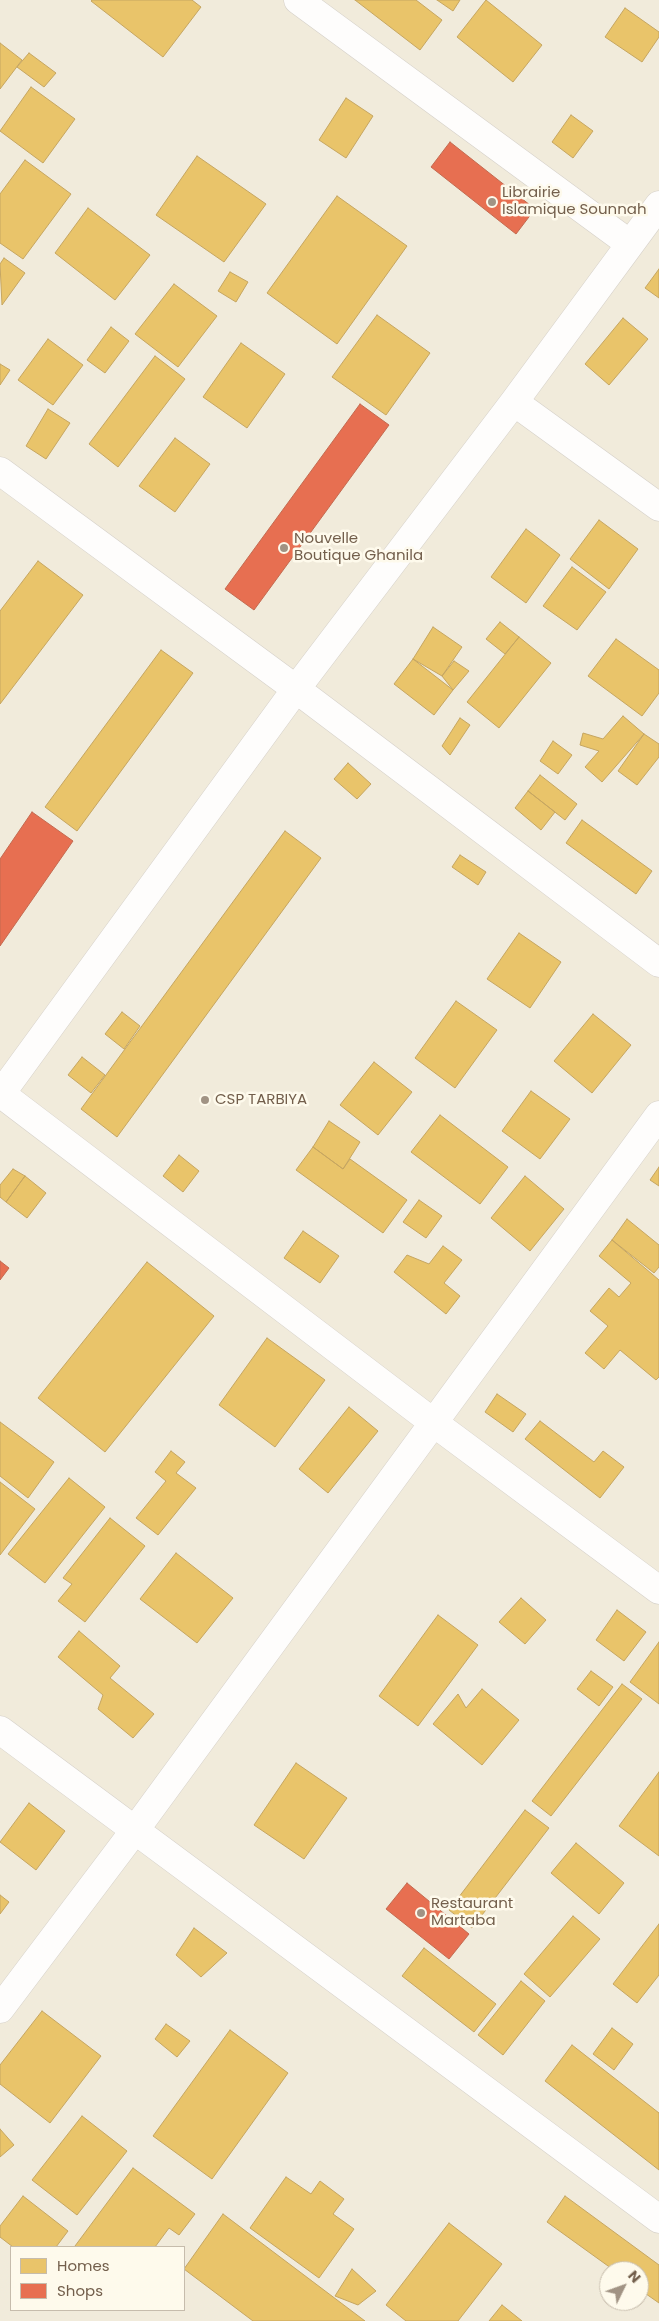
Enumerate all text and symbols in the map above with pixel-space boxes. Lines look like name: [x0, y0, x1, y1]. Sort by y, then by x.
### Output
place label: Librairie Islamique Sounnah: [502, 184, 646, 219]
marker: Librairie Islamique Sounnah: [486, 196, 498, 208]
place label: Nouvelle Boutique Ghanila: [294, 530, 423, 565]
marker: Nouvelle Boutique Ghanila: [278, 542, 290, 554]
place label: CSP TARBIYA: [215, 1091, 307, 1109]
marker: CSP TARBIYA: [199, 1094, 211, 1106]
place label: Restaurant Martaba: [431, 1895, 513, 1930]
marker: Restaurant Martaba: [415, 1907, 427, 1919]
legend: [10, 2246, 185, 2311]
text: Homes: [57, 2255, 110, 2276]
north arrow: [599, 2261, 649, 2311]
text: N: [623, 2266, 645, 2287]
text: Shops: [57, 2280, 103, 2301]

